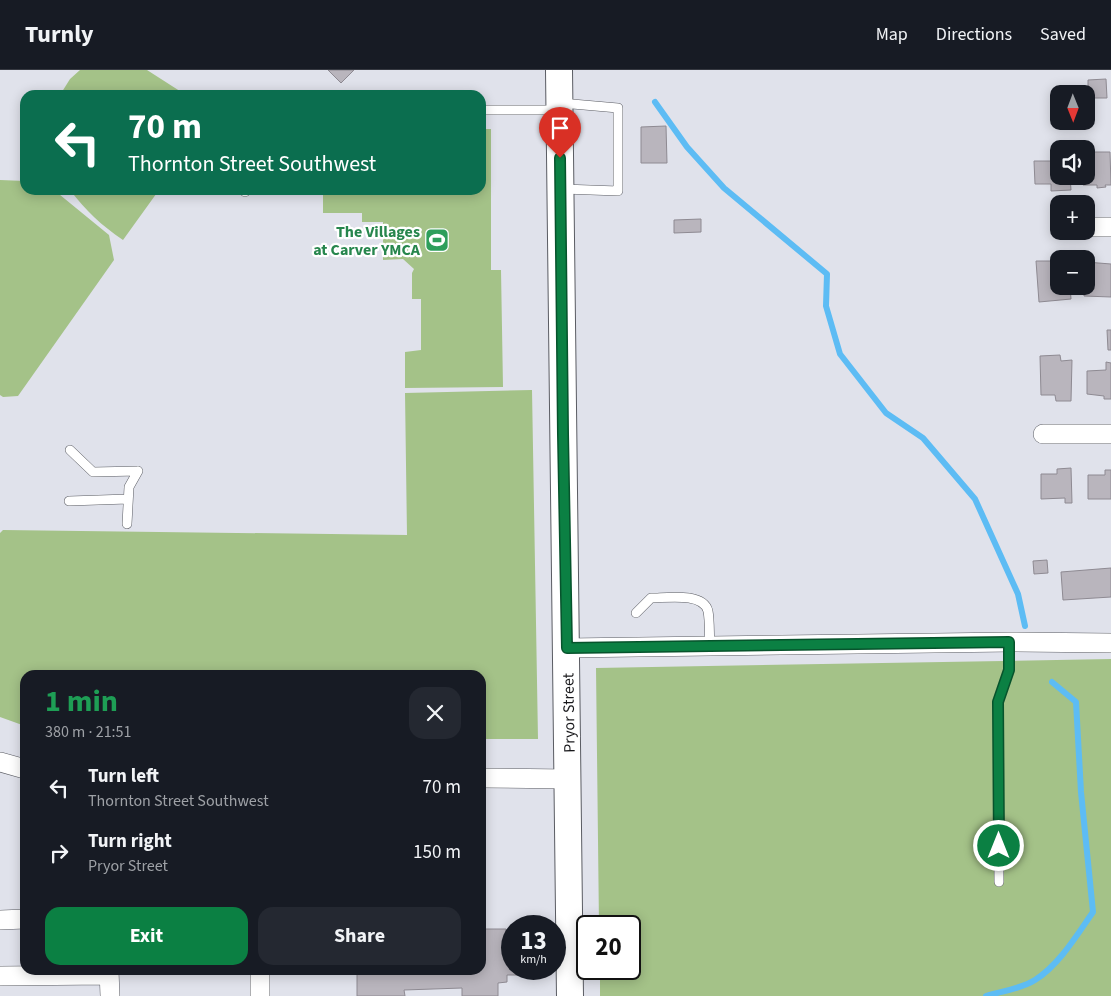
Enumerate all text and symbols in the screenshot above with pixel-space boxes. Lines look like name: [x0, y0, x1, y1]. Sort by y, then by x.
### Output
text: Turnly: [25, 17, 94, 52]
text: Map: [876, 22, 908, 47]
text: Directions: [936, 22, 1012, 47]
text: Saved: [1040, 22, 1086, 47]
north arrow: [1050, 85, 1095, 130]
map controls: [1050, 85, 1095, 295]
text: 70 m: [128, 102, 202, 152]
pin: [539, 107, 581, 158]
icon: left: [45, 110, 110, 175]
icon: arrive: [546, 114, 574, 142]
button: sound: [1050, 140, 1095, 185]
text: Thornton Street Southwest: [128, 148, 376, 180]
button: +: [1050, 195, 1095, 240]
place label: The Villages at Carver YMCA: [313, 221, 421, 261]
sports icon: The Villages at Carver YMCA: [424, 227, 450, 253]
button: −: [1050, 250, 1095, 295]
street label: Pryor Street: [557, 672, 581, 753]
text: 1 min: [45, 680, 118, 723]
button: close: [409, 687, 461, 739]
text: 380 m · 21:51: [45, 721, 132, 743]
text: Turn left: [88, 763, 159, 790]
icon: left: [45, 774, 73, 802]
text: 70 m: [423, 774, 461, 801]
text: Thornton Street Southwest: [88, 790, 269, 812]
position arrow: [972, 819, 1024, 871]
text: Turn right: [88, 828, 172, 855]
icon: right: [45, 839, 73, 867]
text: 150 m: [413, 839, 461, 866]
text: Pryor Street: [88, 855, 168, 877]
button: Exit: [45, 907, 248, 965]
button: Share: [258, 907, 461, 965]
speed limit sign: 20: [576, 915, 641, 980]
text: 13: [520, 923, 547, 959]
text: km/h: [520, 951, 547, 968]

